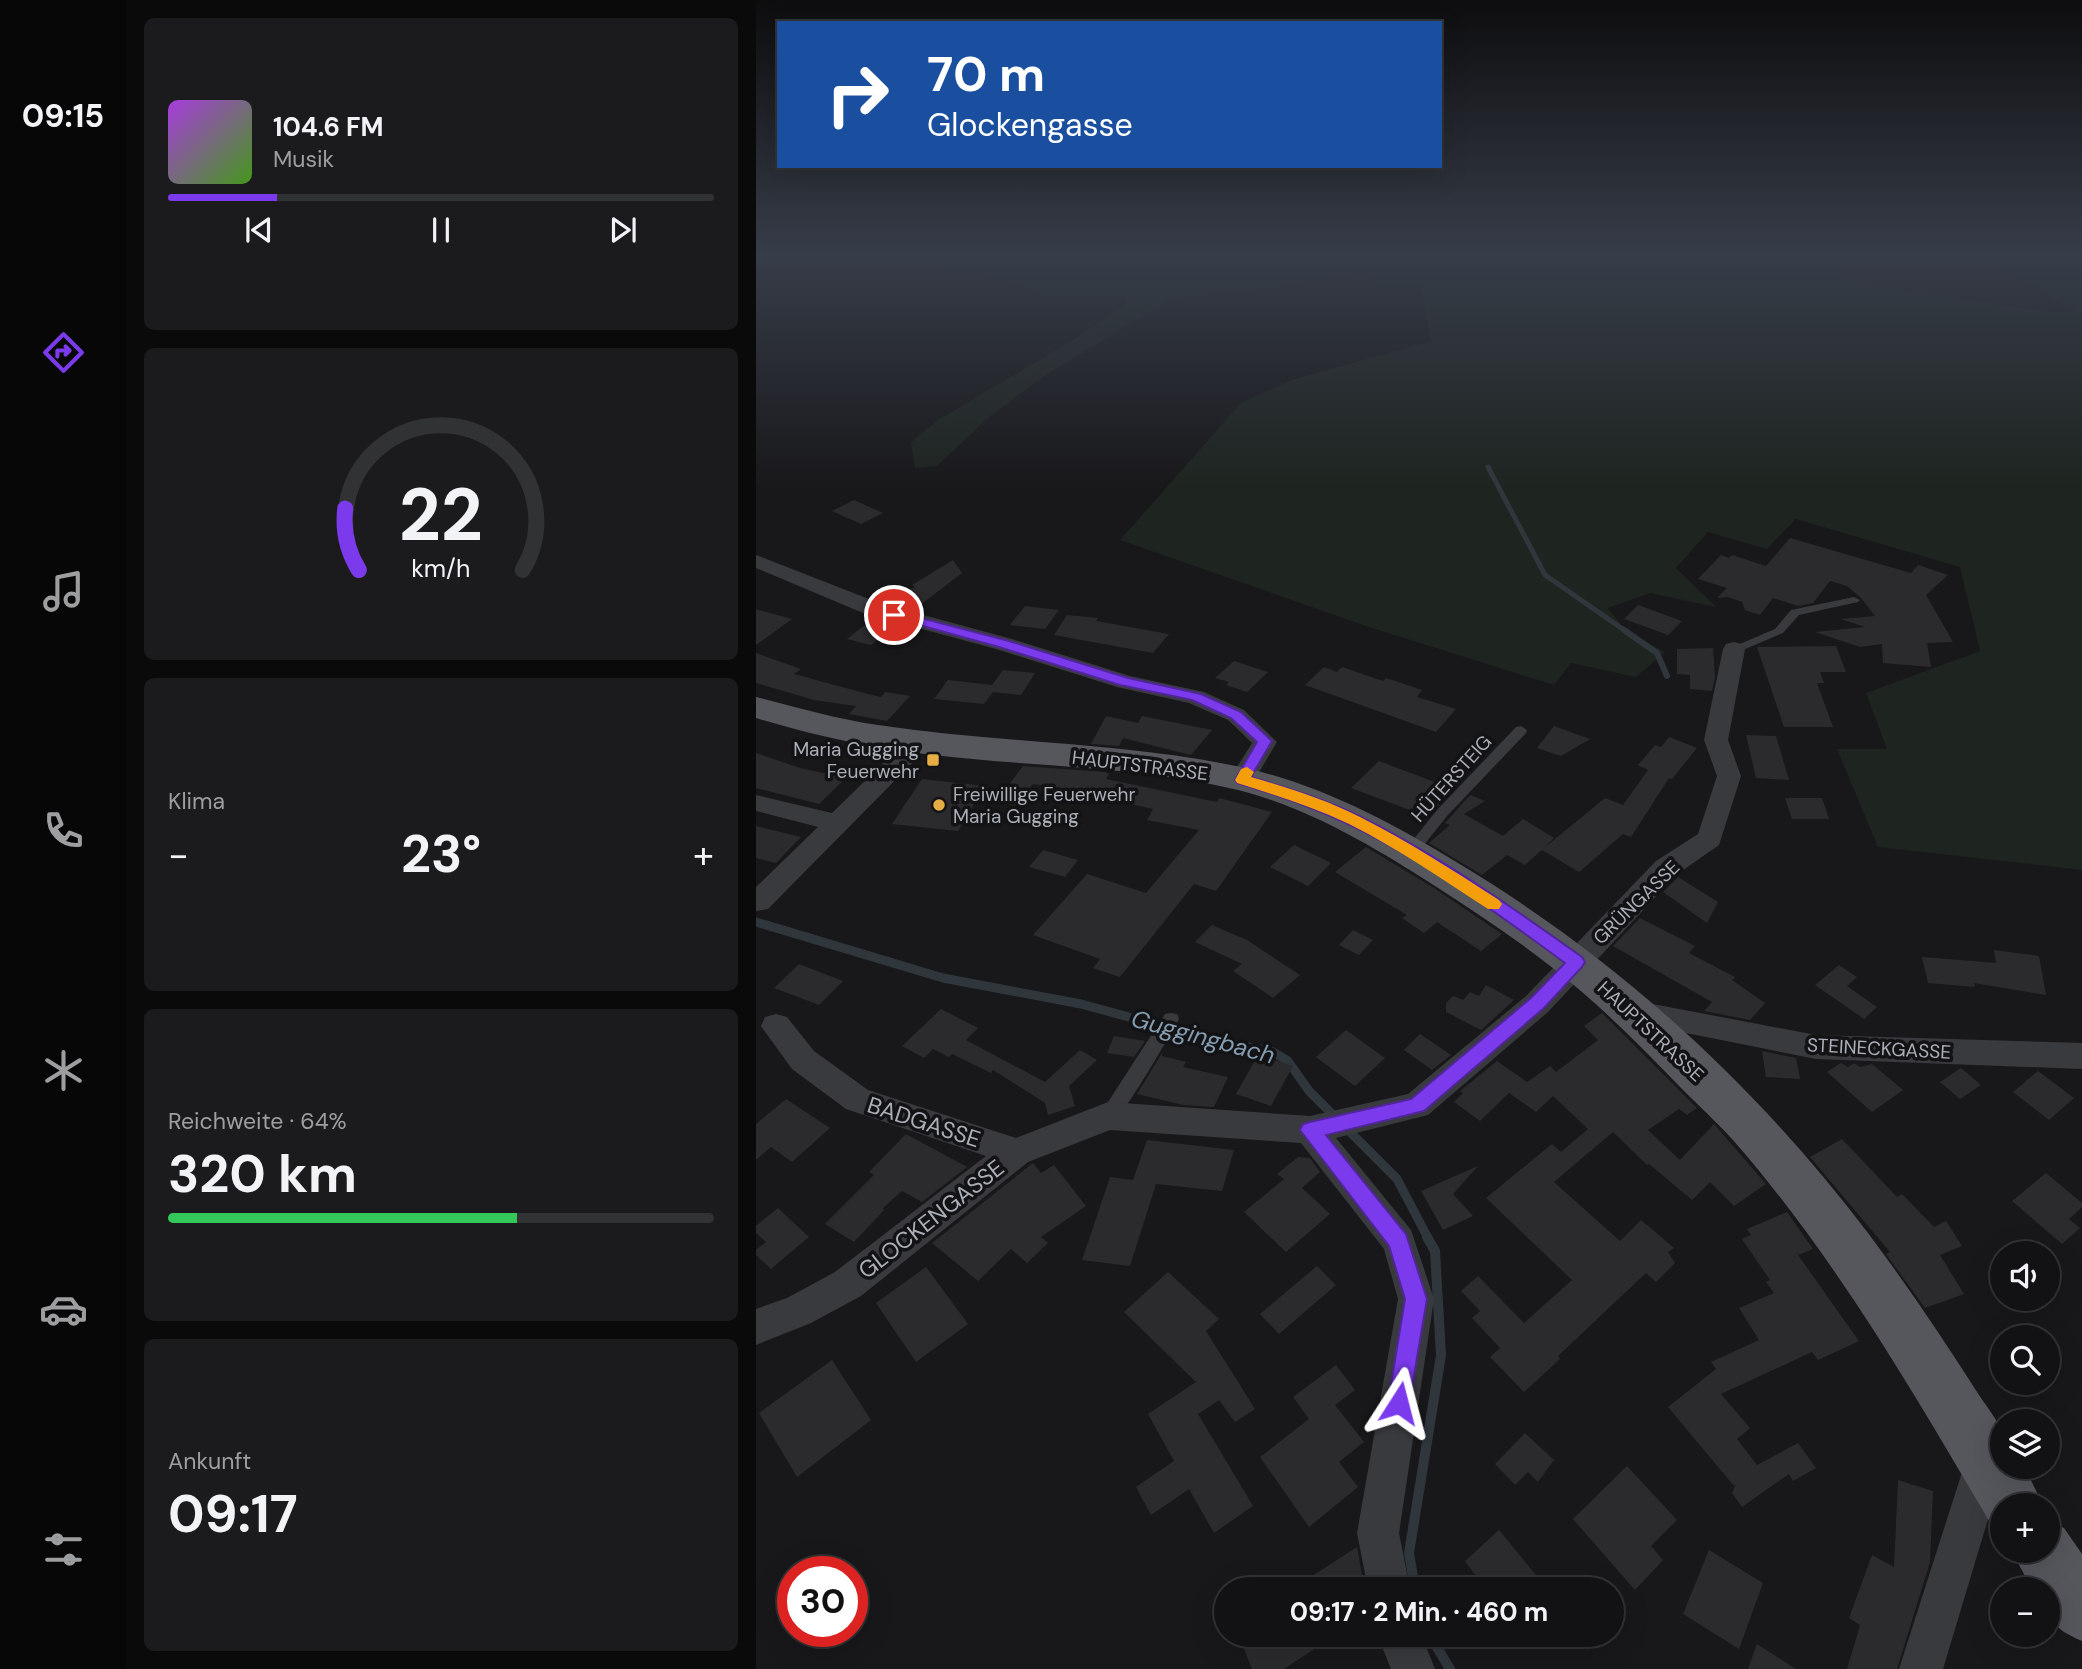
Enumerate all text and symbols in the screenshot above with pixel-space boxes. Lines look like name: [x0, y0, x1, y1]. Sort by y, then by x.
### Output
text: 70 m: [927, 42, 1045, 106]
icon: right: [812, 49, 903, 140]
text: 09:15: [22, 95, 104, 137]
text: Glockengasse: [927, 104, 1133, 146]
text: 104.6 FM: [273, 110, 384, 144]
text: Musik: [273, 144, 334, 174]
icon: previous: [240, 211, 278, 249]
icon: pause: [422, 211, 460, 249]
icon: next: [604, 211, 642, 249]
icon: directions: [39, 328, 88, 377]
text: 22: [399, 469, 483, 564]
text: km/h: [411, 552, 471, 585]
icon: music: [39, 567, 88, 616]
pin: [864, 585, 924, 645]
icon: arrive: [875, 596, 913, 634]
street label: HÜTERSTEIG: [1406, 729, 1497, 827]
place label: Maria Gugging Feuerwehr: [793, 737, 919, 784]
street label: HAUPTSTRASSE: [1071, 745, 1209, 786]
marker: Maria Gugging Feuerwehr: [925, 752, 941, 768]
place label: Freiwillige Feuerwehr Maria Gugging: [953, 782, 1136, 829]
text: Klima: [168, 786, 225, 816]
marker: Freiwillige Feuerwehr Maria Gugging: [931, 797, 947, 813]
icon: phone: [39, 806, 88, 855]
text: 23°: [401, 820, 481, 888]
text: −: [168, 830, 189, 880]
text: +: [693, 830, 714, 880]
street label: GRÜNGASSE: [1588, 855, 1685, 950]
street label: HAUPTSTRASSE: [1592, 976, 1709, 1087]
water label: Guggingbach: [1128, 1002, 1278, 1071]
street label: STEINECKGASSE: [1806, 1032, 1952, 1065]
icon: climate: [39, 1046, 88, 1095]
street label: BADGASSE: [864, 1090, 984, 1154]
text: Reichweite · 64%: [168, 1106, 347, 1136]
text: 320 km: [168, 1140, 357, 1208]
street label: GLOCKENGASSE: [852, 1153, 1010, 1285]
map controls: [1990, 1241, 2060, 1647]
button: sound: [1990, 1241, 2060, 1311]
icon: car: [39, 1285, 88, 1334]
button: search: [1990, 1325, 2060, 1395]
position arrow: [1362, 1366, 1436, 1440]
button: layers: [1990, 1409, 2060, 1479]
text: Ankunft: [168, 1446, 251, 1476]
text: 09:17: [168, 1480, 298, 1548]
button: +: [1990, 1493, 2060, 1563]
icon: filters: [39, 1525, 88, 1574]
speed limit sign: 30: [777, 1556, 868, 1647]
button: −: [1990, 1577, 2060, 1647]
text: 09:17 · 2 Min. · 460 m: [1290, 1595, 1548, 1629]

